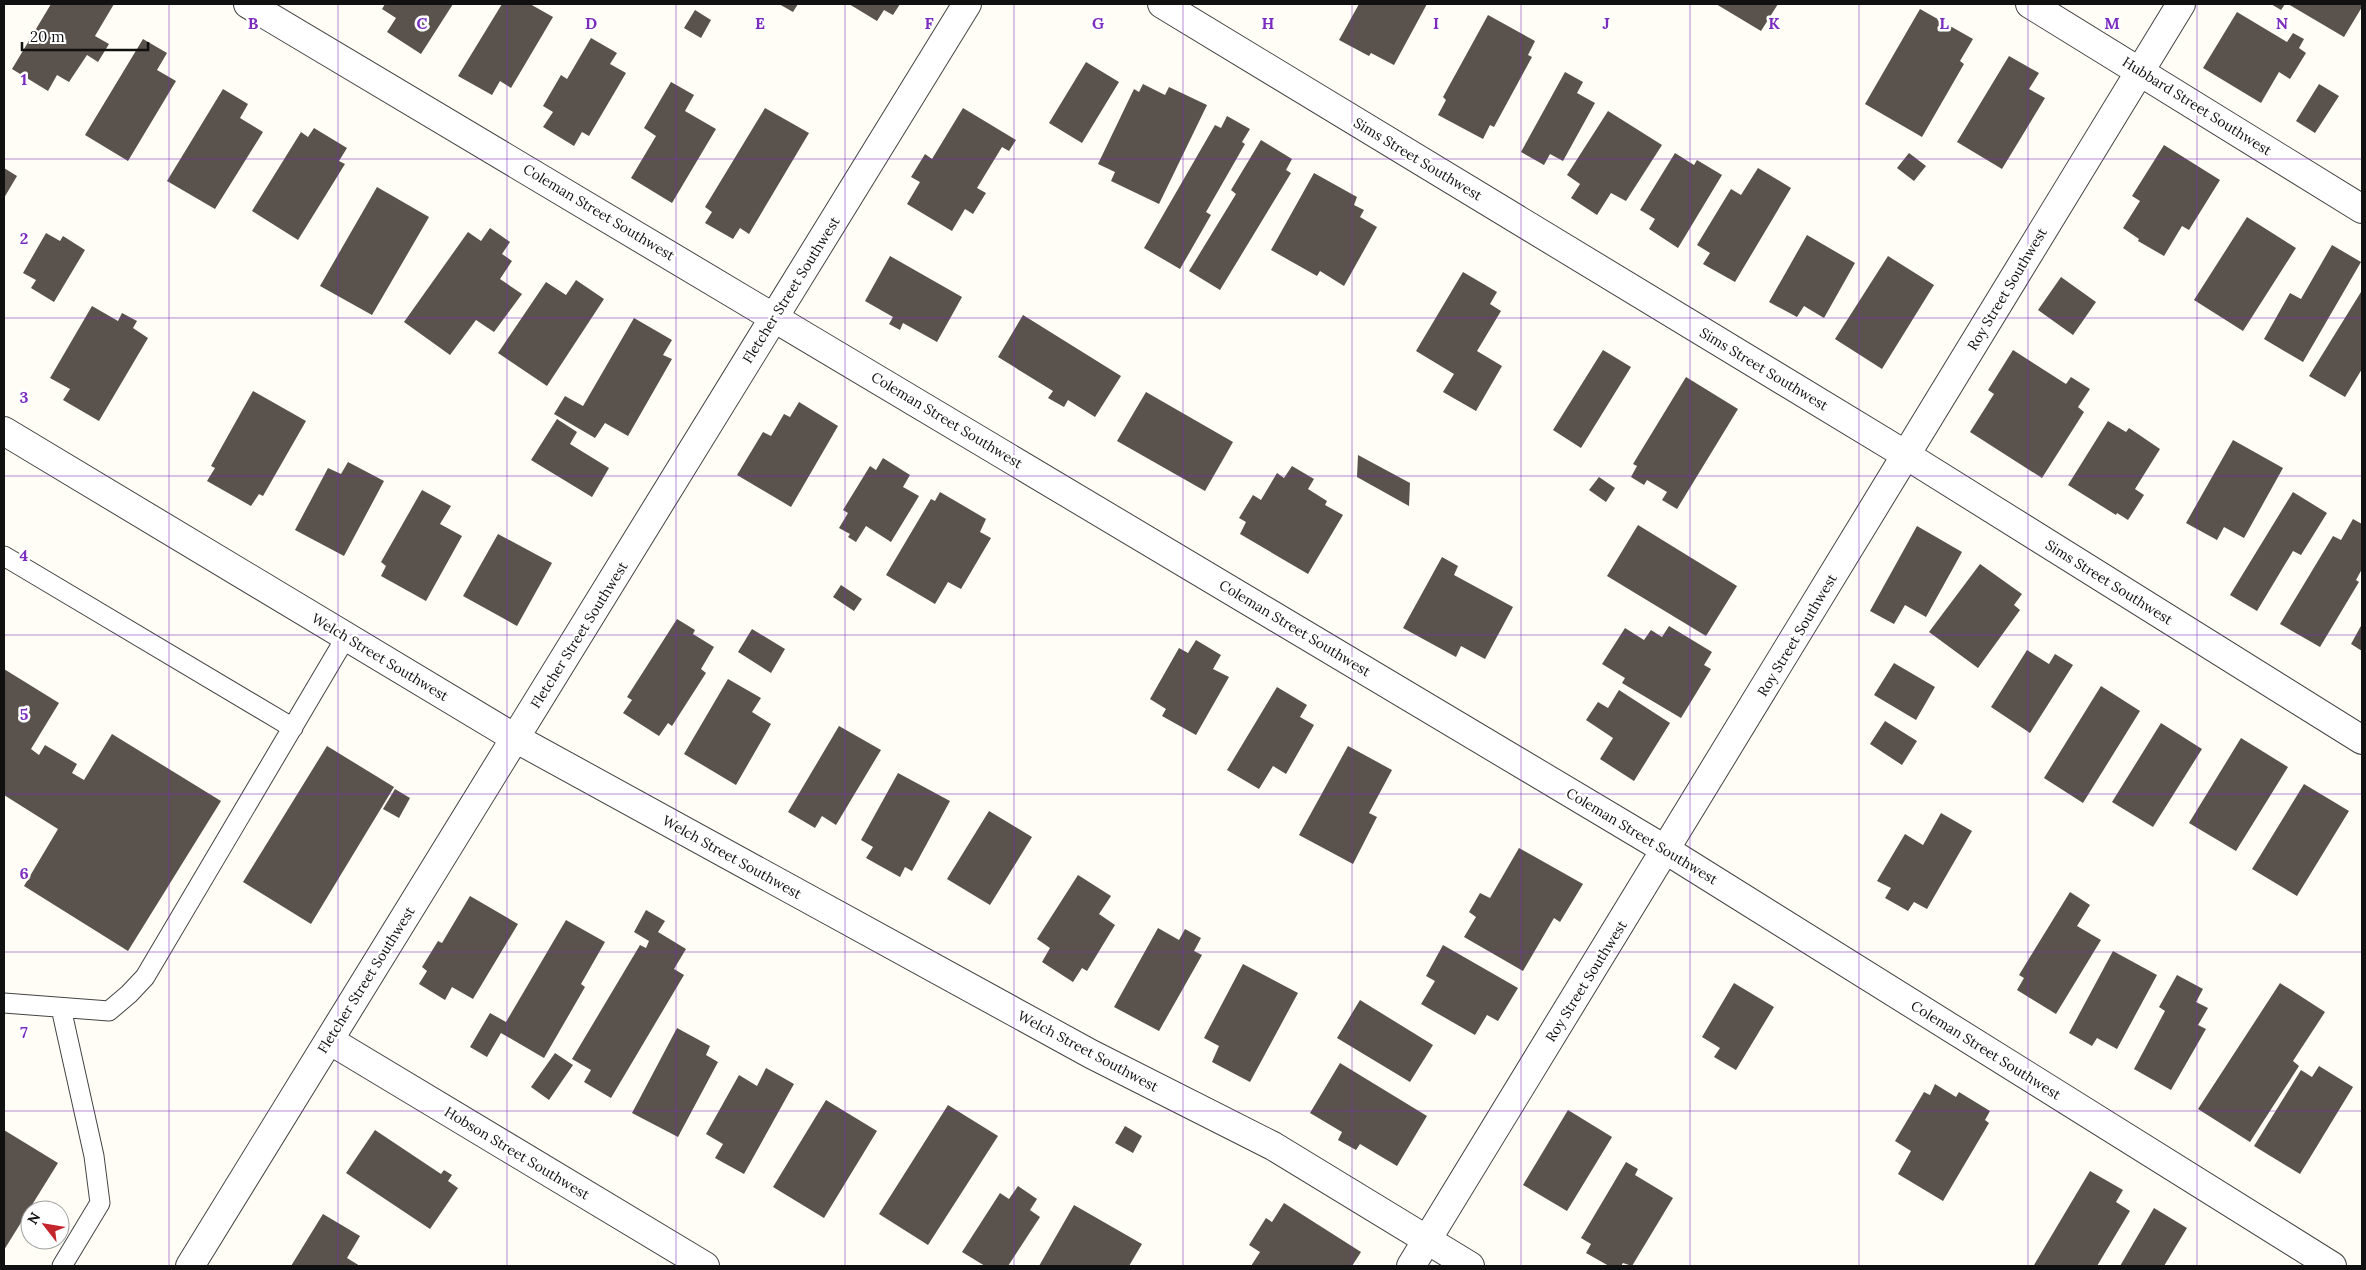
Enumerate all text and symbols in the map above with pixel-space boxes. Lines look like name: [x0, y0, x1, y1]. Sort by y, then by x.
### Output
text: B: [248, 13, 259, 33]
text: C: [416, 13, 428, 33]
text: D: [585, 13, 597, 33]
text: E: [755, 13, 765, 33]
text: F: [924, 13, 934, 33]
text: G: [1092, 13, 1104, 33]
text: H: [1262, 13, 1275, 33]
text: I: [1433, 13, 1439, 33]
text: J: [1602, 13, 1610, 33]
text: K: [1768, 13, 1780, 33]
text: L: [1939, 13, 1949, 33]
text: M: [2104, 13, 2120, 33]
text: N: [2276, 13, 2288, 33]
scale bar: [22, 20, 149, 52]
text: 20 m: [30, 27, 65, 46]
street label: Hubbard Street Southwest: [2119, 53, 2275, 160]
text: 1: [21, 69, 27, 89]
street label: Sims Street Southwest: [1351, 114, 1486, 205]
street label: Coleman Street Southwest: [520, 160, 678, 265]
street label: Fletcher Street Southwest: [738, 213, 844, 367]
street label: Roy Street Southwest: [1963, 224, 2051, 354]
text: 2: [20, 228, 28, 248]
street label: Sims Street Southwest: [1697, 324, 1832, 415]
street label: Coleman Street Southwest: [868, 368, 1026, 473]
text: 3: [20, 387, 29, 407]
street label: Sims Street Southwest: [2042, 536, 2176, 629]
text: 4: [20, 545, 29, 565]
street label: Fletcher Street Southwest: [526, 558, 632, 712]
street label: Roy Street Southwest: [1753, 570, 1841, 700]
street label: Coleman Street Southwest: [1216, 576, 1374, 681]
street label: Welch Street Southwest: [308, 609, 452, 705]
text: 5: [20, 704, 29, 724]
street label: Coleman Street Southwest: [1563, 784, 1721, 889]
street label: Welch Street Southwest: [659, 811, 805, 903]
text: 6: [19, 863, 29, 883]
street label: Fletcher Street Southwest: [313, 903, 419, 1057]
street label: Roy Street Southwest: [1541, 916, 1631, 1045]
street label: Coleman Street Southwest: [1908, 996, 2065, 1104]
street label: Welch Street Southwest: [1015, 1006, 1162, 1096]
text: 7: [20, 1022, 28, 1042]
street label: Hobson Street Southwest: [441, 1103, 593, 1204]
north arrow: [20, 1200, 70, 1250]
text: N: [23, 1209, 44, 1228]

